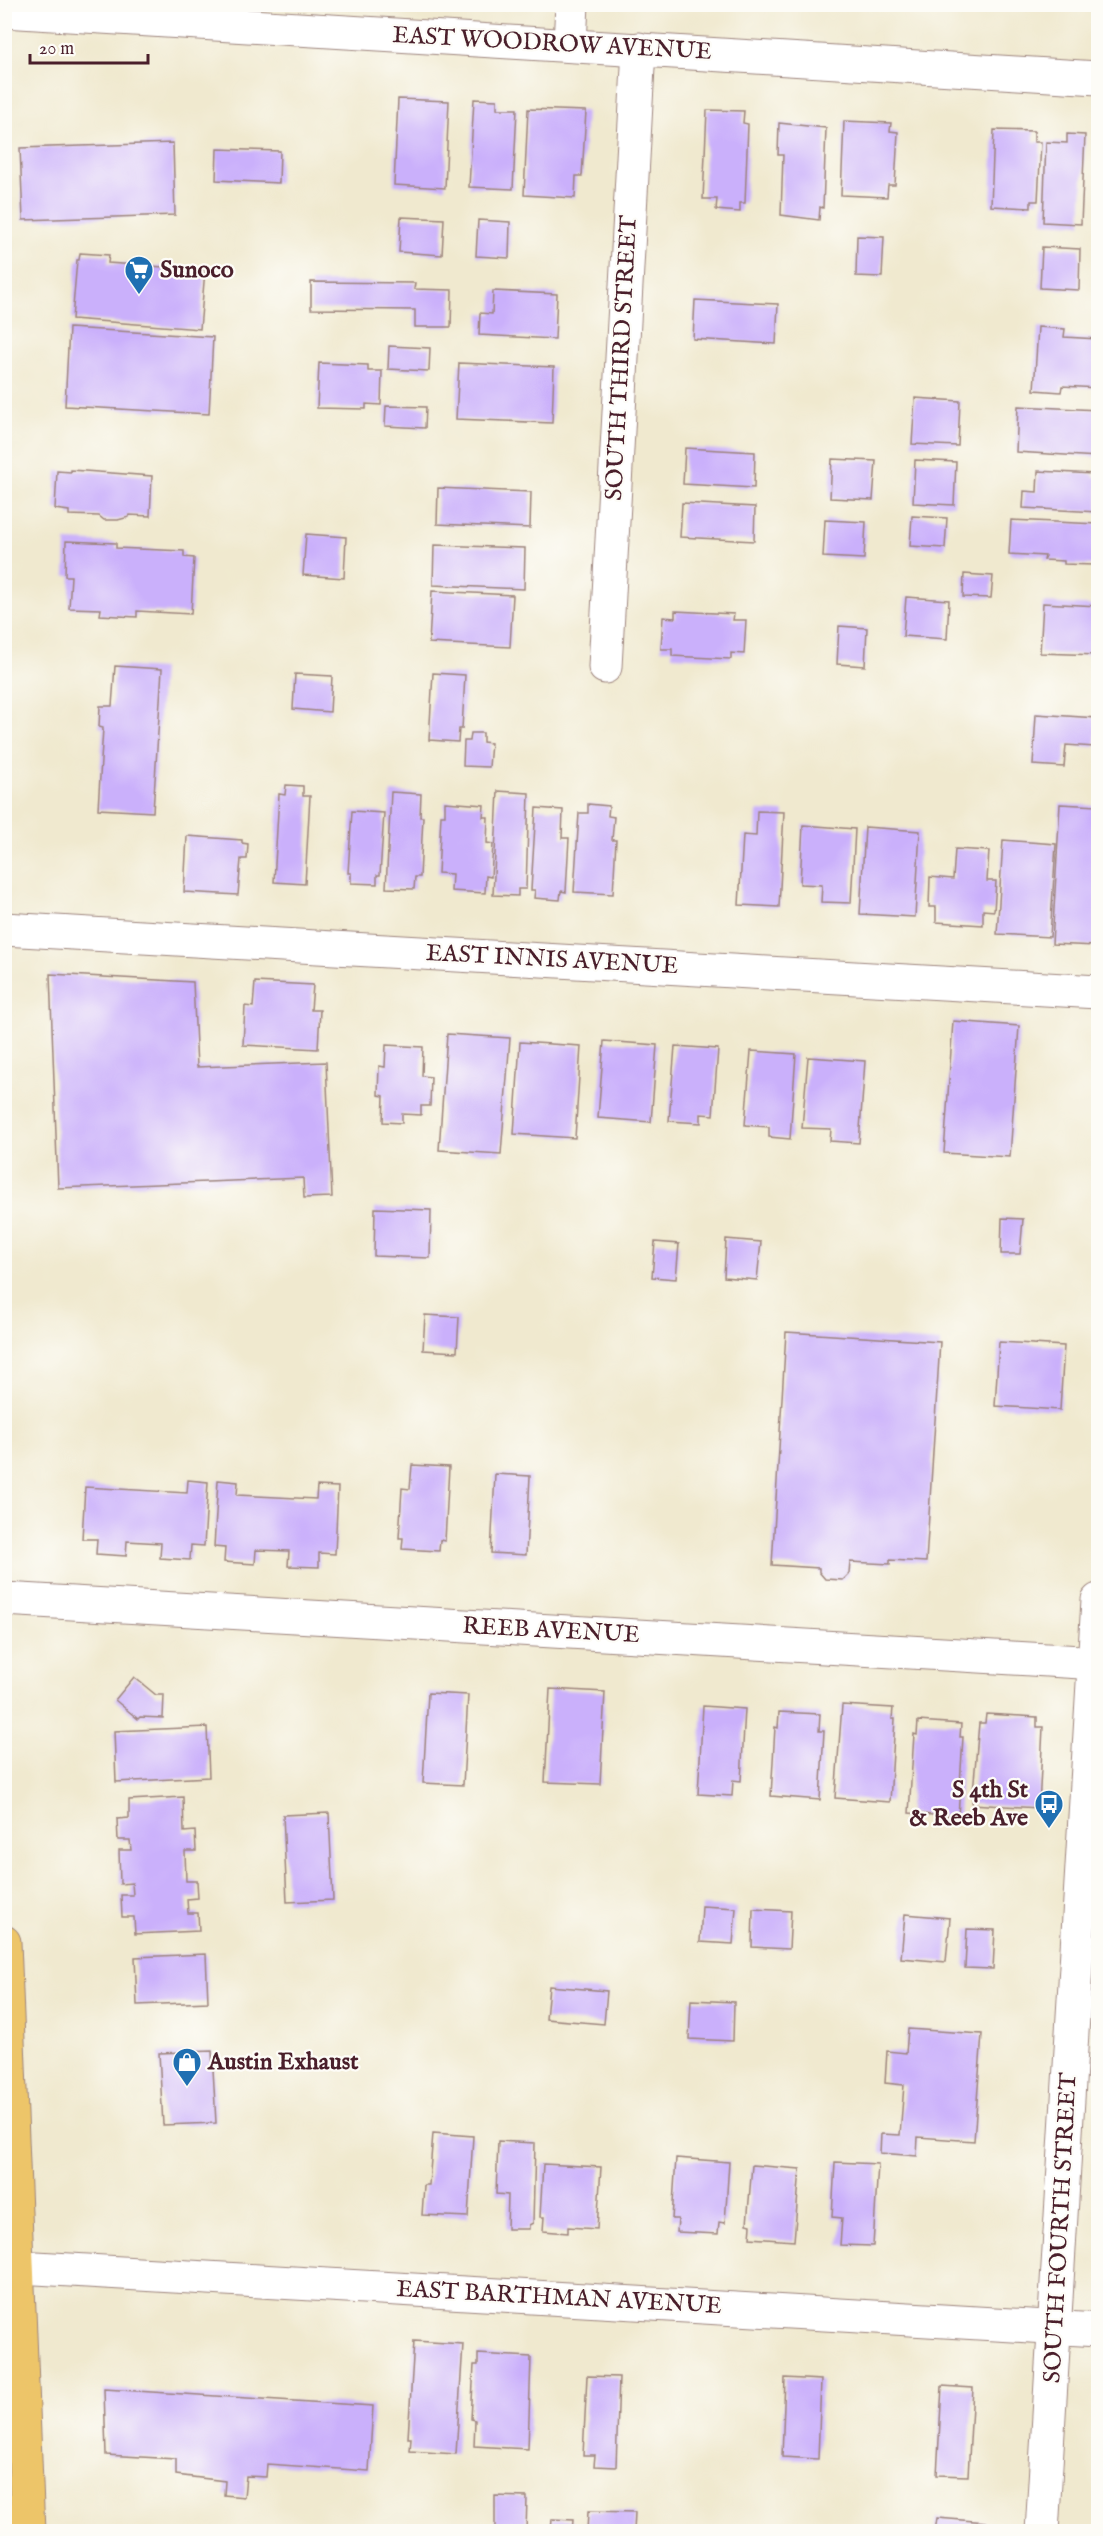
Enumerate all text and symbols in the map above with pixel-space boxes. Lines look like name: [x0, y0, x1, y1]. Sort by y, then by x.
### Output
street label: EAST WOODROW AVENUE: [392, 20, 712, 68]
scale bar: [30, 27, 148, 65]
text: 20 m: [39, 38, 74, 61]
street label: SOUTH THIRD STREET: [599, 214, 645, 501]
supermarket icon: Sunoco: [123, 254, 155, 296]
place label: Sunoco: [160, 255, 234, 286]
street label: EAST INNIS AVENUE: [425, 938, 679, 982]
street label: REEB AVENUE: [461, 1611, 641, 1651]
place label: S 4th St & Reeb Ave: [909, 1775, 1029, 1834]
bus stop icon: S 4th St & Reeb Ave: [1033, 1788, 1065, 1830]
shop icon: Austin Exhaust: [171, 2046, 203, 2088]
place label: Austin Exhaust: [207, 2047, 359, 2078]
street label: SOUTH FOURTH STREET: [1037, 2071, 1085, 2384]
street label: EAST BARTHMAN AVENUE: [395, 2274, 723, 2322]

